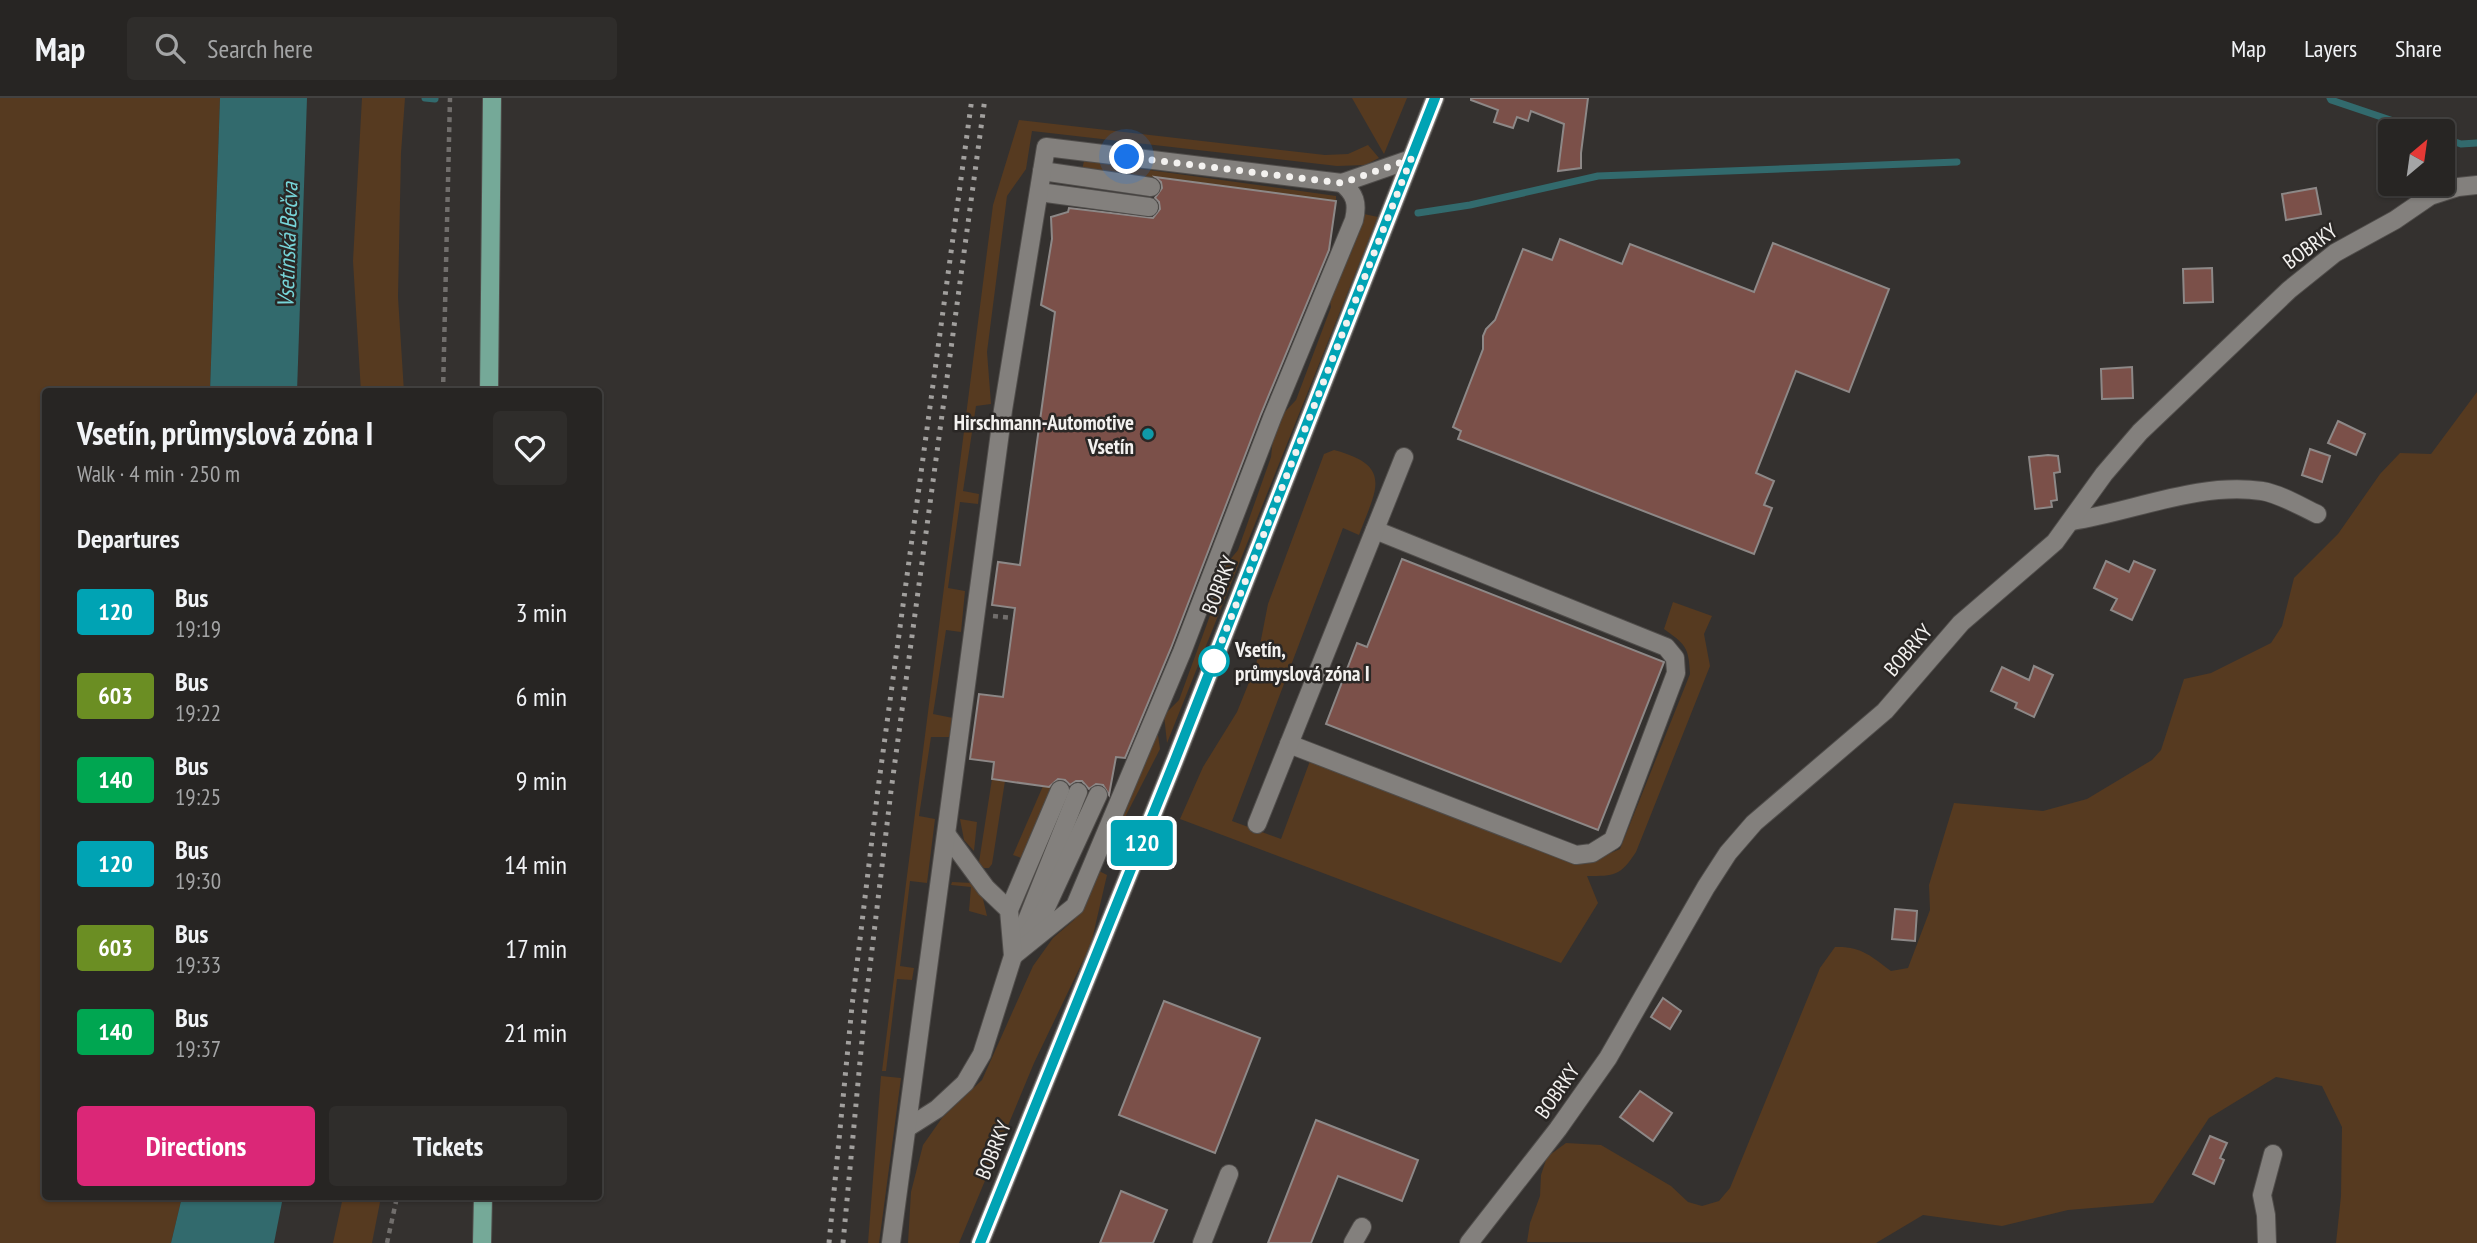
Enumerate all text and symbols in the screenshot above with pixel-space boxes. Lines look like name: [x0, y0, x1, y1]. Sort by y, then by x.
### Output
search box: [127, 17, 617, 80]
text: Map: [35, 27, 85, 70]
icon: search: [151, 29, 189, 67]
text: Search here: [207, 32, 313, 65]
text: Map: [2231, 33, 2266, 64]
text: Layers: [2304, 33, 2357, 64]
text: Share: [2395, 33, 2442, 64]
north arrow: [2378, 119, 2455, 196]
map controls: [2378, 119, 2455, 196]
your location: [1109, 139, 1144, 174]
water label: Vsetínská Bečva: [270, 180, 304, 308]
street label: BOBRKY: [2277, 217, 2343, 275]
place label: Hirschmann-Automotive Vsetín: [954, 409, 1134, 460]
text: Vsetín, průmyslová zóna I: [77, 411, 373, 454]
button: heart: [493, 411, 567, 485]
marker: Hirschmann-Automotive Vsetín: [1140, 426, 1156, 442]
text: Walk · 4 min · 250 m: [77, 459, 240, 488]
text: Departures: [77, 522, 180, 555]
street label: BOBRKY: [1196, 551, 1243, 618]
text: Bus: [175, 581, 208, 614]
text: 120: [98, 596, 133, 627]
text: 3 min: [516, 596, 567, 629]
text: 19:19: [175, 614, 221, 643]
street label: BOBRKY: [1878, 618, 1938, 682]
place label: Vsetín, průmyslová zóna I: [1234, 636, 1370, 687]
marker: Vsetín, průmyslová zóna I: [1199, 646, 1229, 676]
text: Bus: [175, 665, 208, 698]
text: 603: [98, 680, 133, 711]
text: 6 min: [516, 680, 567, 713]
text: 19:22: [175, 698, 221, 727]
text: Bus: [175, 749, 208, 782]
text: 140: [98, 764, 133, 795]
text: 9 min: [516, 764, 567, 797]
text: 19:25: [175, 782, 221, 811]
line badge: 120: [1102, 820, 1182, 866]
text: 120: [1125, 827, 1159, 858]
text: Bus: [175, 833, 208, 866]
text: 120: [98, 848, 133, 879]
text: 14 min: [504, 848, 567, 881]
text: 19:30: [175, 866, 221, 895]
text: Bus: [175, 917, 208, 950]
text: 603: [98, 932, 133, 963]
text: 17 min: [505, 932, 567, 965]
text: 19:33: [175, 950, 221, 979]
text: Bus: [175, 1001, 208, 1034]
text: 140: [98, 1016, 133, 1047]
text: 21 min: [504, 1016, 567, 1049]
text: 19:37: [175, 1034, 221, 1063]
street label: BOBRKY: [1529, 1058, 1586, 1124]
button: Directions: [77, 1106, 315, 1186]
button: Tickets: [329, 1106, 567, 1186]
street label: BOBRKY: [969, 1116, 1017, 1183]

